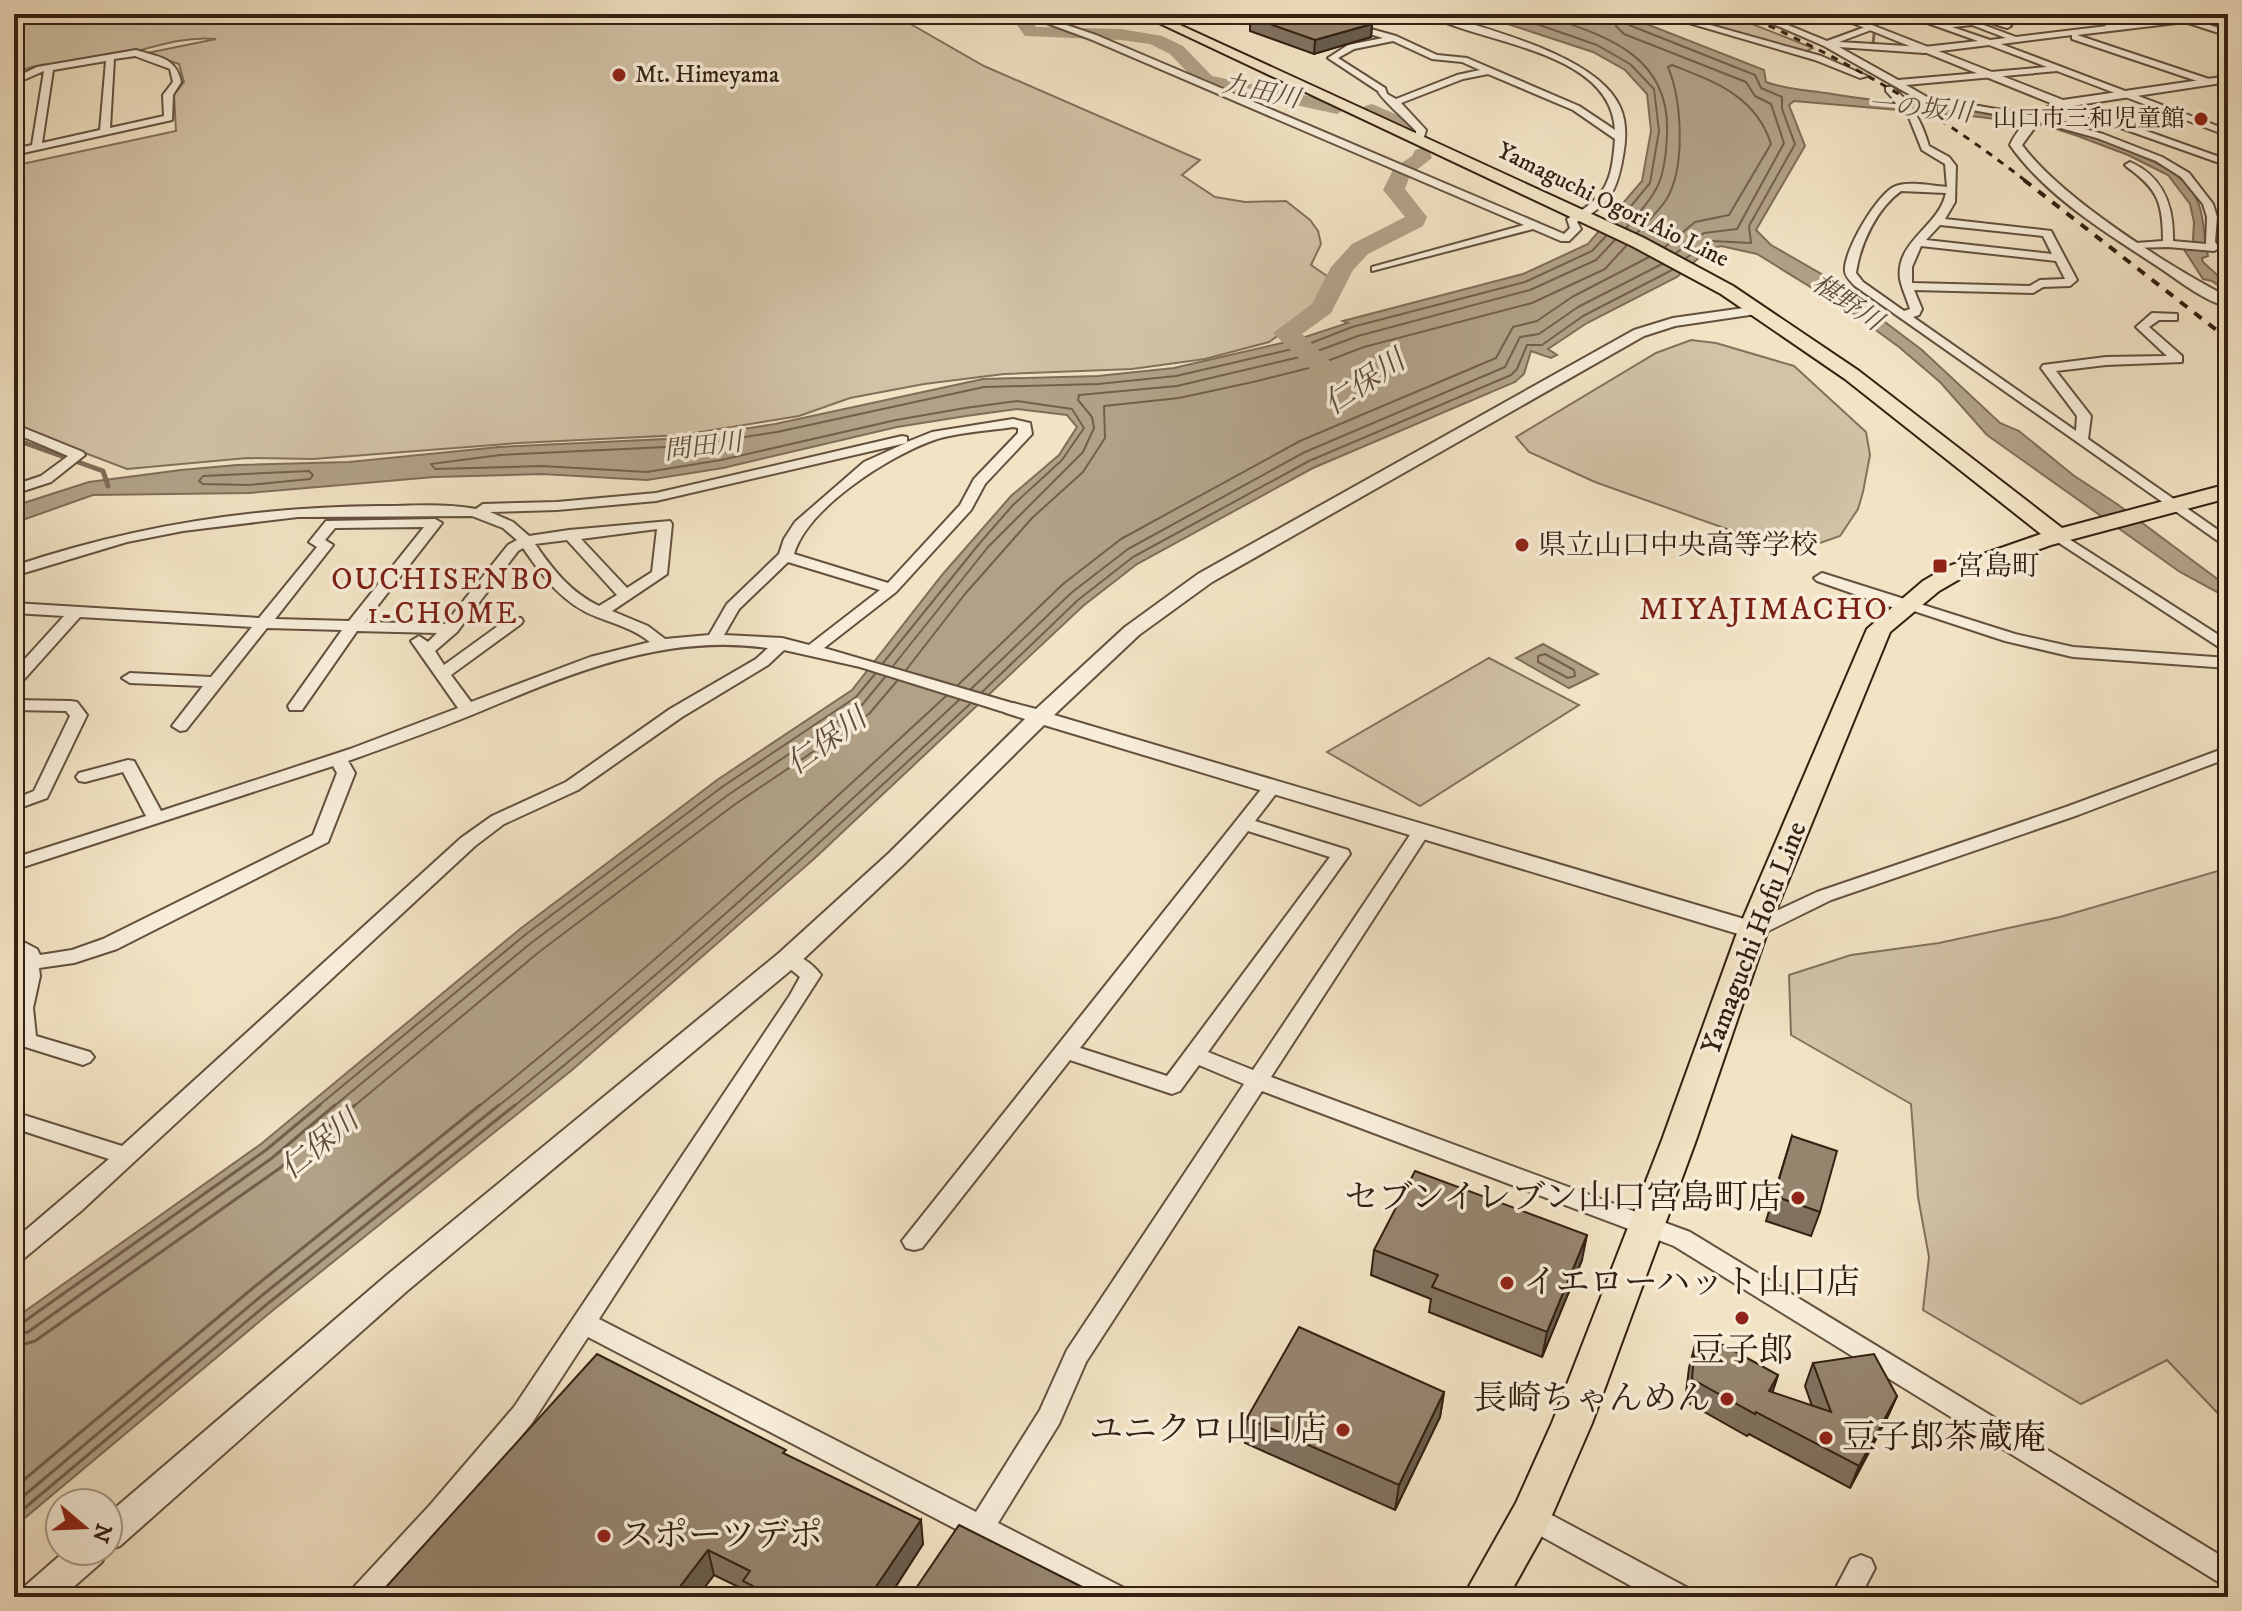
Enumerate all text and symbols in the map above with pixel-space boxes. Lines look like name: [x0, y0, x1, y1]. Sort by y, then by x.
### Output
place label: Mt. Himeyama: [635, 60, 780, 90]
marker: Mt. Himeyama: [610, 66, 628, 84]
water label: 九田川: [1219, 68, 1306, 117]
water label: 一の坂川: [1867, 88, 1976, 130]
place label: 山口市三和児童館: [1993, 104, 2185, 134]
marker: 山口市三和児童館: [2192, 110, 2210, 128]
street label: Yamaguchi Ogori Aio Line: [1492, 136, 1734, 274]
water label: 椹野川: [1805, 268, 1891, 340]
water label: 仁保川: [1317, 341, 1415, 424]
water label: 問田川: [662, 426, 747, 468]
place label: 県立山口中央高等学校: [1538, 528, 1818, 563]
marker: 県立山口中央高等学校: [1513, 536, 1531, 554]
place label: 宮島町: [1956, 549, 2040, 584]
marker: 宮島町: [1931, 557, 1949, 575]
district label: OUCHISENBO 1-CHOME: [331, 562, 555, 633]
district label: MIYAJIMACHO: [1639, 590, 1889, 630]
water label: 仁保川: [780, 699, 877, 783]
street label: Yamaguchi Hofu Line: [1694, 817, 1814, 1059]
water label: 仁保川: [273, 1100, 369, 1188]
place label: セブンイレブン山口宮島町店: [1344, 1177, 1782, 1219]
marker: セブンイレブン山口宮島町店: [1789, 1189, 1807, 1207]
place label: イエローハット山口店: [1523, 1262, 1860, 1304]
marker: イエローハット山口店: [1498, 1274, 1516, 1292]
marker: 豆子郎: [1733, 1309, 1751, 1327]
place label: 豆子郎: [1691, 1330, 1793, 1372]
place label: 長崎ちゃんめん: [1473, 1378, 1711, 1420]
marker: 長崎ちゃんめん: [1718, 1390, 1736, 1408]
place label: ユニクロ山口店: [1089, 1409, 1327, 1451]
place label: 豆子郎茶蔵庵: [1842, 1417, 2046, 1459]
marker: ユニクロ山口店: [1334, 1421, 1352, 1439]
marker: 豆子郎茶蔵庵: [1817, 1429, 1835, 1447]
north arrow: [44, 1487, 124, 1567]
place label: スポーツデポ: [620, 1515, 823, 1557]
text: N: [86, 1520, 117, 1546]
marker: スポーツデポ: [595, 1527, 613, 1545]

